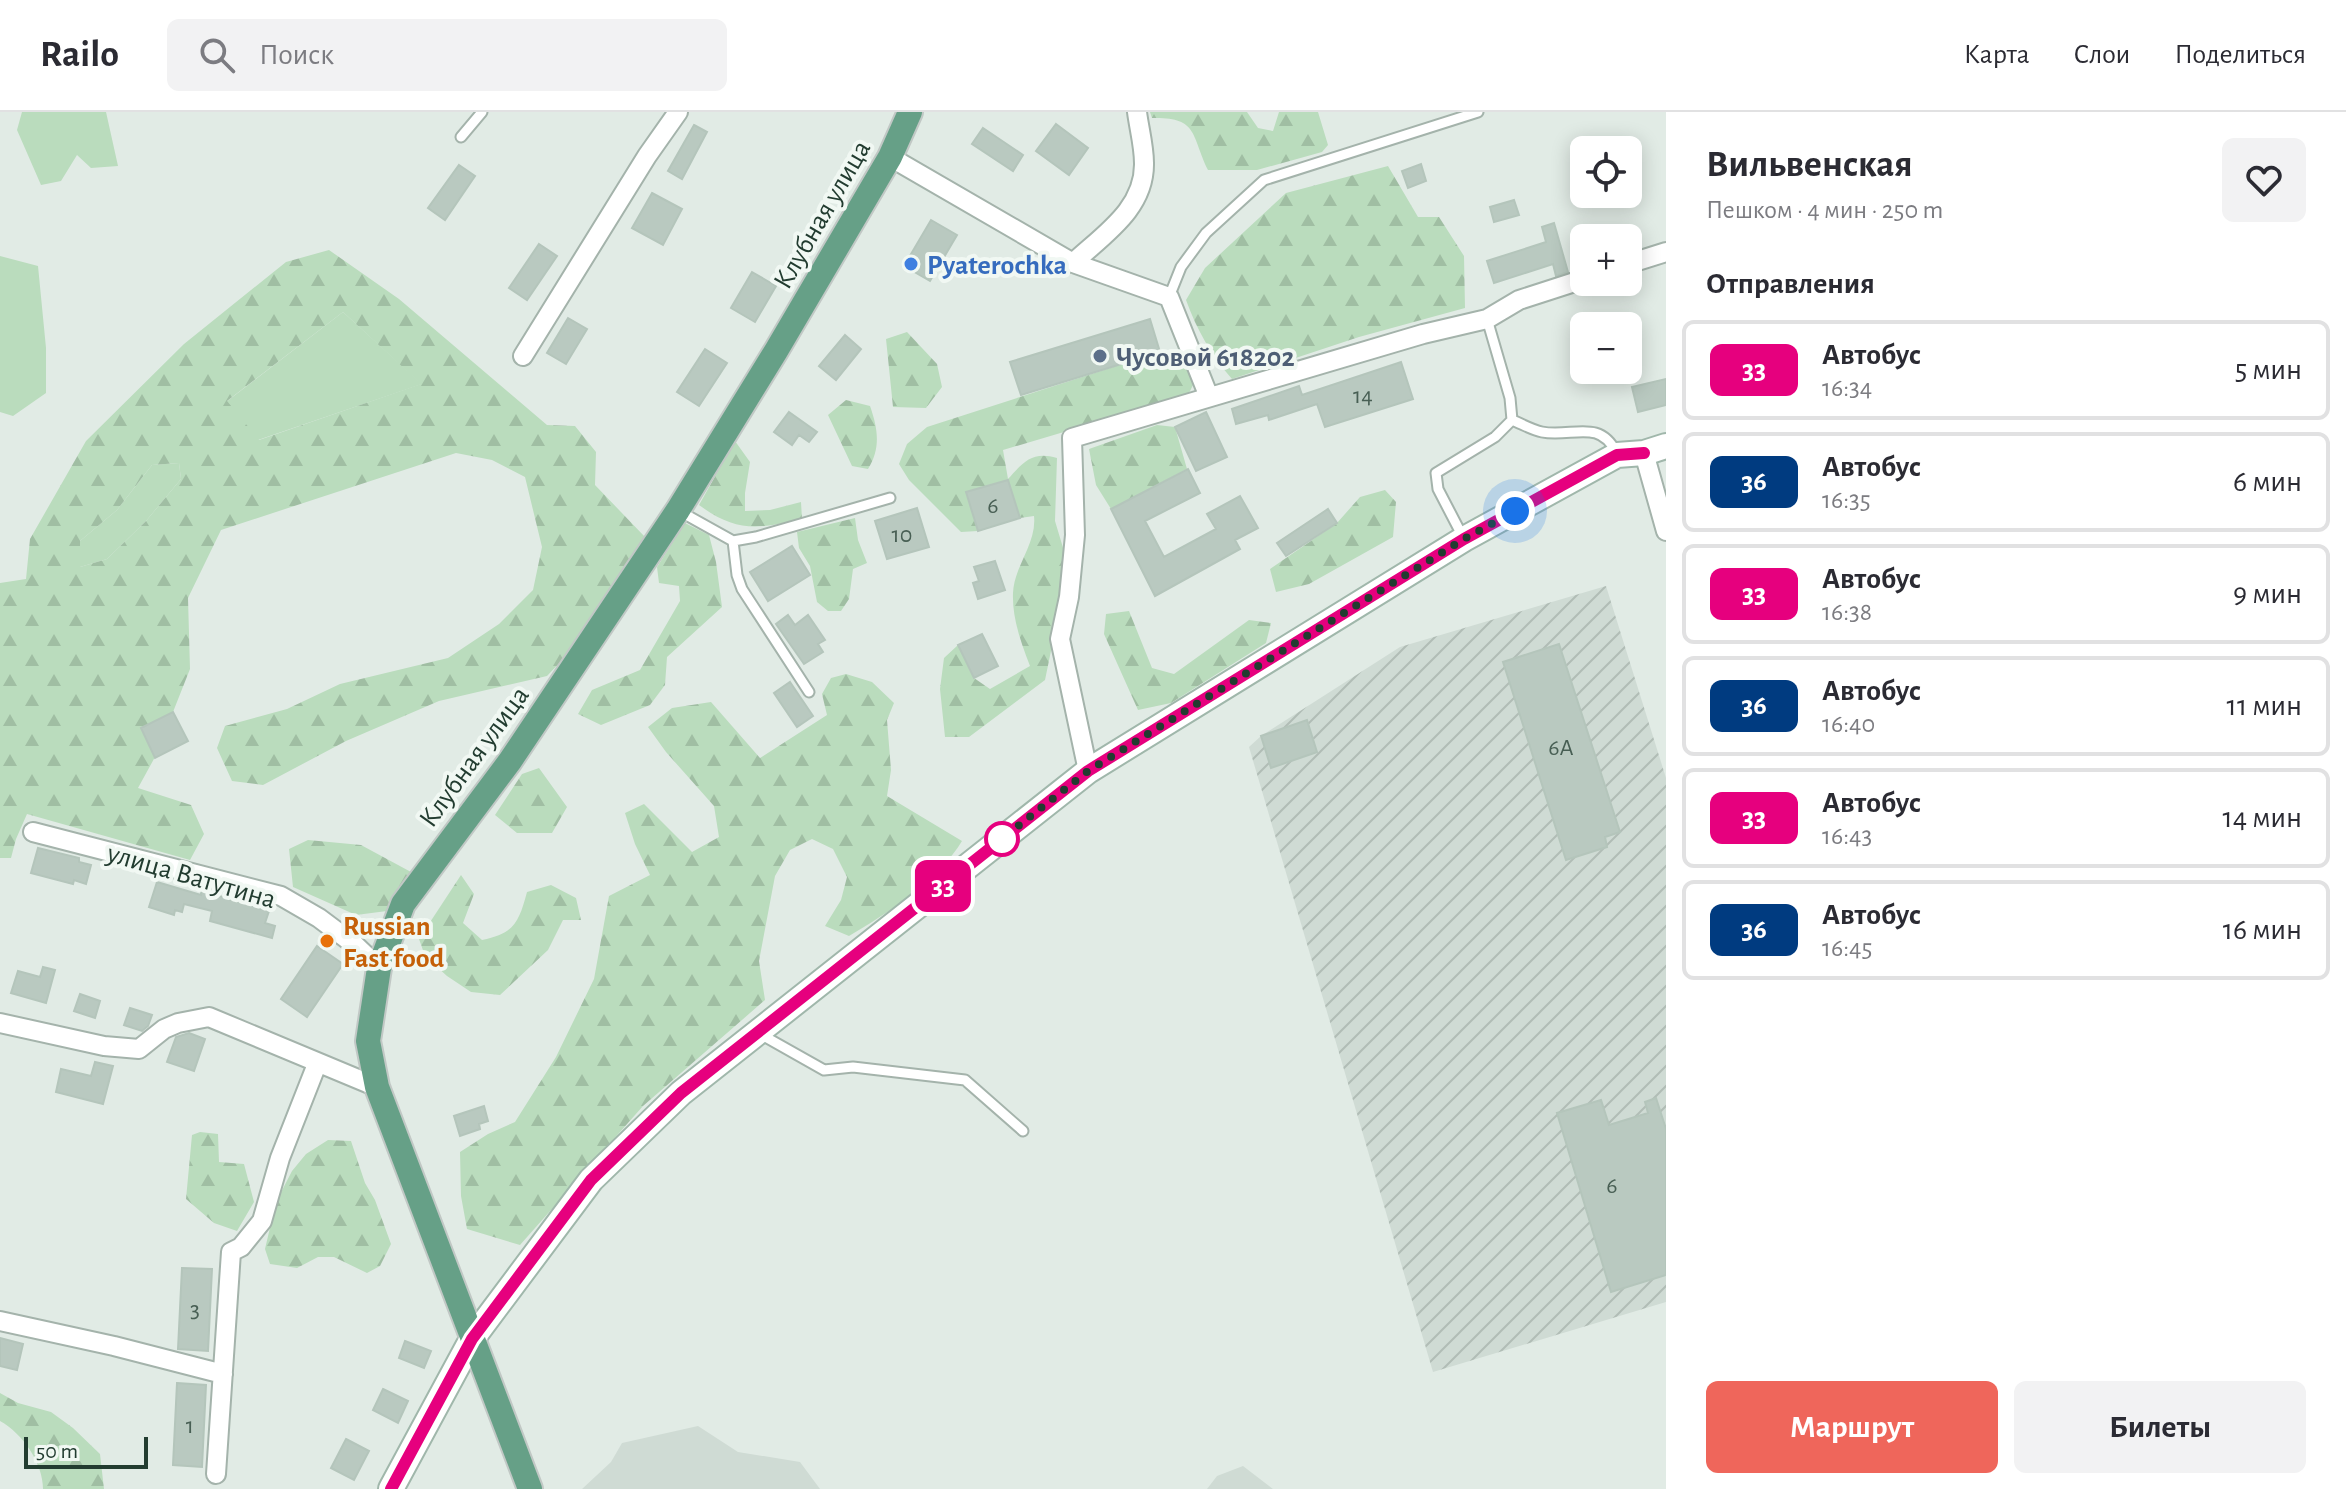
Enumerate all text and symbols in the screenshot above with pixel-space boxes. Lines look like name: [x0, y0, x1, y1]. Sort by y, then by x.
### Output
search box: [167, 19, 727, 91]
icon: search: [195, 33, 239, 77]
text: Railo: [40, 36, 119, 74]
text: Поиск: [259, 40, 334, 70]
text: Карта: [1964, 41, 2030, 69]
text: Слои: [2074, 41, 2130, 69]
text: Поделиться: [2174, 41, 2306, 69]
street label: Клубная улица: [769, 136, 877, 294]
map controls: [1570, 136, 1642, 384]
button: locate: [1570, 136, 1642, 208]
button: heart: [2222, 138, 2306, 222]
text: Вильвенская: [1706, 146, 1913, 184]
text: Пешком · 4 мин · 250 m: [1706, 197, 1943, 223]
button: +: [1570, 224, 1642, 296]
place label: Pyaterochka: [927, 252, 1067, 280]
marker: Pyaterochka: [902, 255, 920, 273]
text: Отправления: [1706, 269, 1875, 299]
button: −: [1570, 312, 1642, 384]
text: Автобус: [1822, 340, 1921, 370]
place label: Чусовой 618202: [1116, 344, 1295, 372]
marker: Чусовой 618202: [1091, 347, 1109, 365]
text: 5 мин: [2235, 355, 2302, 385]
text: 33: [1742, 356, 1766, 384]
text: 16:34: [1822, 375, 1872, 401]
house number: 14: [1353, 384, 1373, 408]
text: Автобус: [1822, 452, 1921, 482]
text: 6 мин: [2233, 467, 2302, 497]
text: 36: [1741, 468, 1767, 496]
text: 16:35: [1822, 487, 1871, 513]
your location: [1495, 491, 1535, 531]
house number: 6: [987, 494, 999, 518]
house number: 10: [892, 523, 912, 547]
text: Автобус: [1822, 564, 1921, 594]
text: 9 мин: [2233, 579, 2302, 609]
text: 33: [1742, 580, 1766, 608]
text: 16:38: [1822, 599, 1872, 625]
text: Автобус: [1822, 676, 1921, 706]
street label: Клубная улица: [414, 681, 535, 833]
text: 11 мин: [2227, 691, 2302, 721]
text: 36: [1741, 692, 1767, 720]
text: 16:40: [1822, 711, 1875, 737]
house number: 6А: [1548, 736, 1574, 760]
text: Автобус: [1822, 788, 1921, 818]
text: 14 мин: [2222, 803, 2302, 833]
text: 33: [1742, 804, 1766, 832]
unlabelled marker: [985, 822, 1019, 856]
text: 16:43: [1822, 823, 1872, 849]
street label: улица Ватутина: [103, 839, 279, 914]
line badge: 33: [907, 860, 979, 912]
text: 33: [931, 872, 955, 900]
text: Автобус: [1822, 900, 1921, 930]
place label: Russian Fast food: [343, 913, 445, 973]
text: 16 мин: [2223, 915, 2302, 945]
text: 36: [1741, 916, 1767, 944]
marker: Russian Fast food: [318, 932, 336, 950]
text: 16:45: [1822, 935, 1873, 961]
house number: 6: [1606, 1174, 1618, 1198]
house number: 3: [190, 1298, 200, 1322]
button: Маршрут: [1706, 1381, 1998, 1473]
button: Билеты: [2014, 1381, 2306, 1473]
house number: 1: [186, 1414, 194, 1438]
scale bar: [24, 1433, 148, 1469]
text: 50 m: [36, 1440, 78, 1462]

